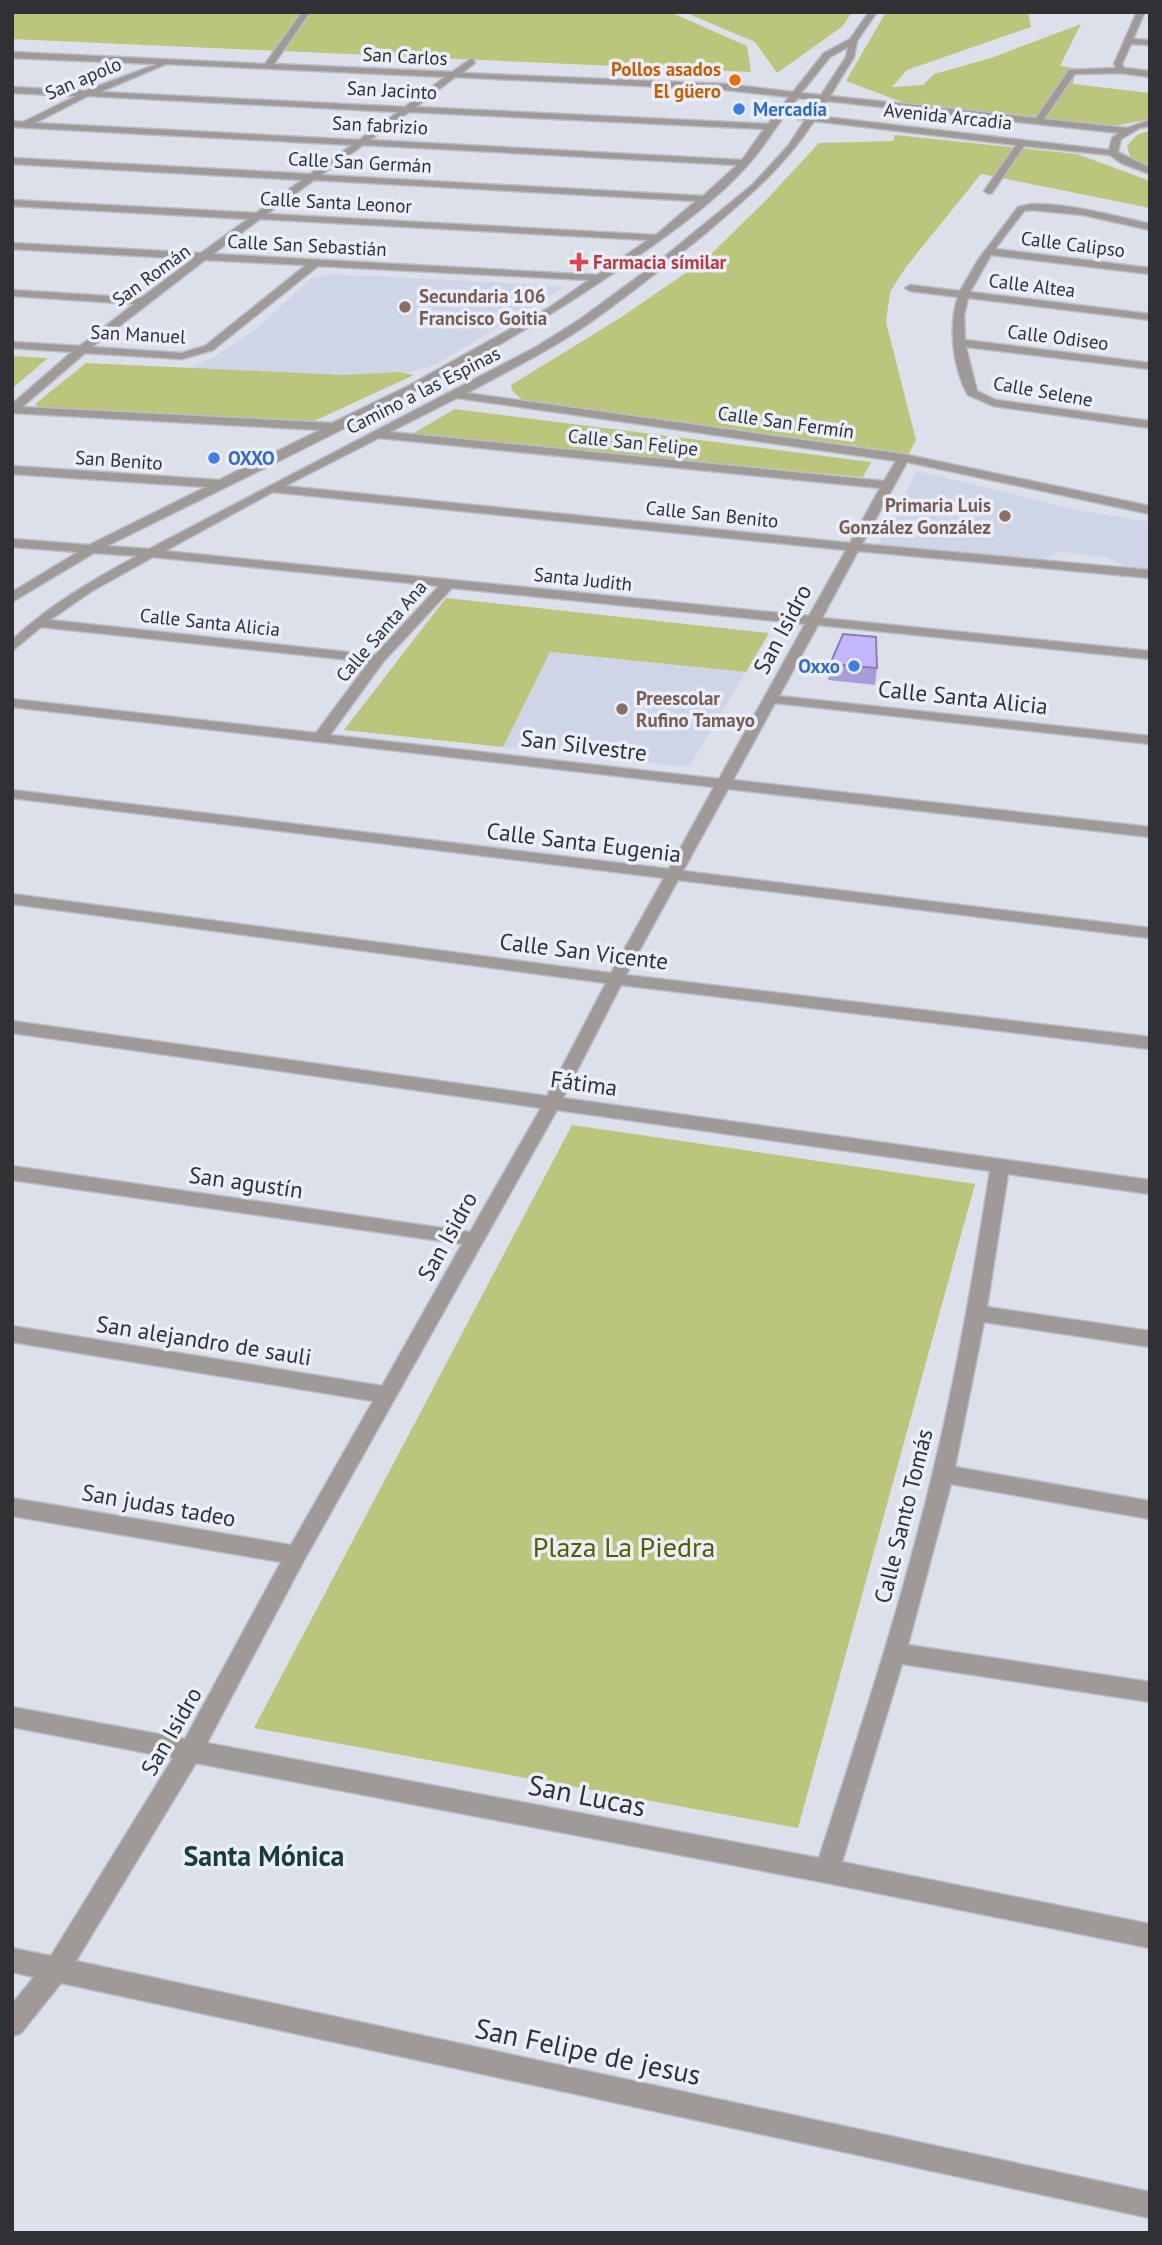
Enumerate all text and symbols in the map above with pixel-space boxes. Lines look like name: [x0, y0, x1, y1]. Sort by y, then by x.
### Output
street label: San Carlos: [362, 42, 448, 70]
street label: San apolo: [41, 51, 125, 105]
place label: Pollos asados El güero: [611, 57, 721, 103]
marker: Pollos asados El güero: [727, 72, 743, 88]
street label: San Jacinto: [346, 76, 438, 104]
place label: Mercadía: [753, 97, 827, 121]
street label: Avenida Arcadia: [883, 97, 1013, 135]
marker: Mercadía: [731, 101, 747, 117]
street label: San fabrizio: [331, 111, 429, 139]
street label: Calle San Germán: [288, 146, 432, 178]
street label: Calle Santa Leonor: [259, 186, 413, 218]
street label: Calle Calipso: [1020, 226, 1126, 262]
street label: Calle San Sebastián: [227, 229, 387, 261]
street label: San Román: [107, 239, 195, 311]
place label: Farmacia símilar: [593, 250, 727, 274]
marker: Farmacia símilar: [571, 254, 587, 270]
street label: Calle Altea: [987, 268, 1077, 302]
place label: Secundaria 106 Francisco Goitia: [419, 284, 547, 330]
marker: Secundaria 106 Francisco Goitia: [397, 299, 413, 315]
street label: Calle Odiseo: [1006, 319, 1110, 355]
street label: San Manuel: [90, 320, 187, 348]
street label: Camino a las Espinas: [342, 341, 504, 439]
street label: Calle Selene: [991, 370, 1095, 412]
street label: Calle San Fermín: [716, 401, 856, 443]
street label: Calle San Felipe: [567, 423, 699, 461]
street label: San Benito: [74, 445, 164, 475]
place label: OXXO: [228, 446, 275, 470]
marker: OXXO: [206, 450, 222, 466]
place label: Primaria Luis González González: [839, 493, 991, 539]
street label: Calle San Benito: [644, 495, 780, 533]
marker: Primaria Luis González González: [997, 508, 1013, 524]
street label: Santa Judith: [533, 562, 633, 596]
street label: Calle Santa Ana: [330, 575, 432, 687]
street label: San Isidro: [746, 579, 818, 679]
street label: Calle Santa Alicia: [139, 603, 281, 641]
place label: Oxxo: [798, 654, 840, 678]
marker: Oxxo: [846, 658, 862, 674]
street label: Calle Santa Alicia: [877, 674, 1049, 720]
place label: Preescolar Rufino Tamayo: [636, 686, 755, 732]
marker: Preescolar Rufino Tamayo: [614, 701, 630, 717]
street label: San Silvestre: [519, 723, 649, 767]
street label: Calle Santa Eugenia: [485, 816, 683, 868]
street label: Calle San Vicente: [498, 926, 670, 976]
street label: Fátima: [549, 1064, 619, 1102]
street label: San agustín: [187, 1160, 305, 1204]
street label: San Isidro: [411, 1186, 483, 1286]
street label: San alejandro de sauli: [94, 1309, 314, 1371]
street label: Calle Santo Tomás: [867, 1426, 939, 1606]
street label: San judas tadeo: [80, 1477, 238, 1533]
park label: Plaza La Piedra: [533, 1528, 715, 1565]
street label: San Isidro: [134, 1682, 208, 1780]
street label: San Lucas: [525, 1765, 649, 1825]
district label: Santa Mónica: [184, 1837, 344, 1874]
street label: San Felipe de jesus: [472, 2009, 704, 2093]

